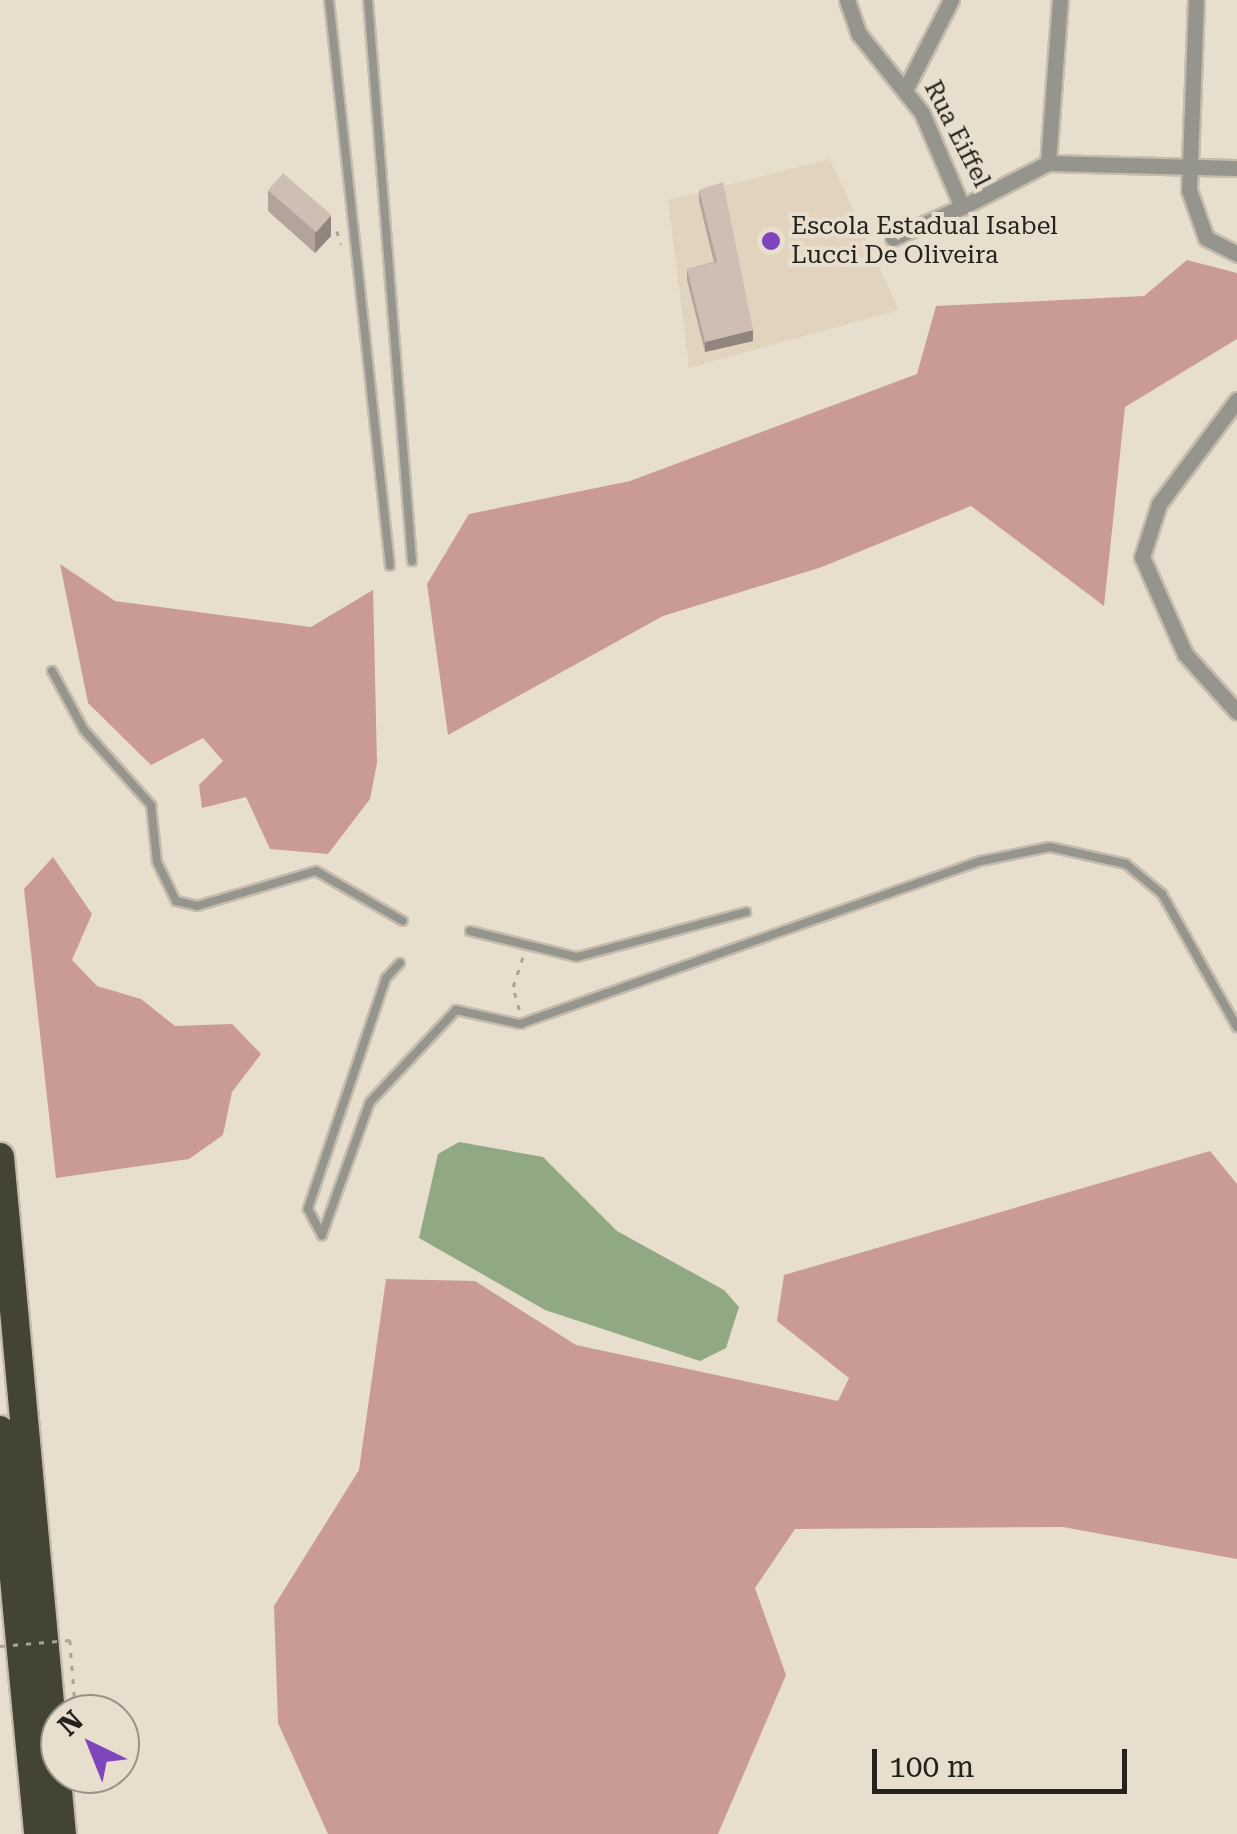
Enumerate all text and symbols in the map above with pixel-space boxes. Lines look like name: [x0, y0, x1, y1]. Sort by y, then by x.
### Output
street label: Rua Eiffel: [917, 76, 997, 192]
place label: Escola Estadual Isabel Lucci De Oliveira: [791, 212, 1058, 271]
marker: Escola Estadual Isabel Lucci De Oliveira: [760, 230, 782, 252]
north arrow: [40, 1694, 140, 1794]
text: N: [51, 1704, 90, 1743]
scale bar: [877, 1729, 1132, 1791]
text: 100 m: [889, 1749, 974, 1784]

